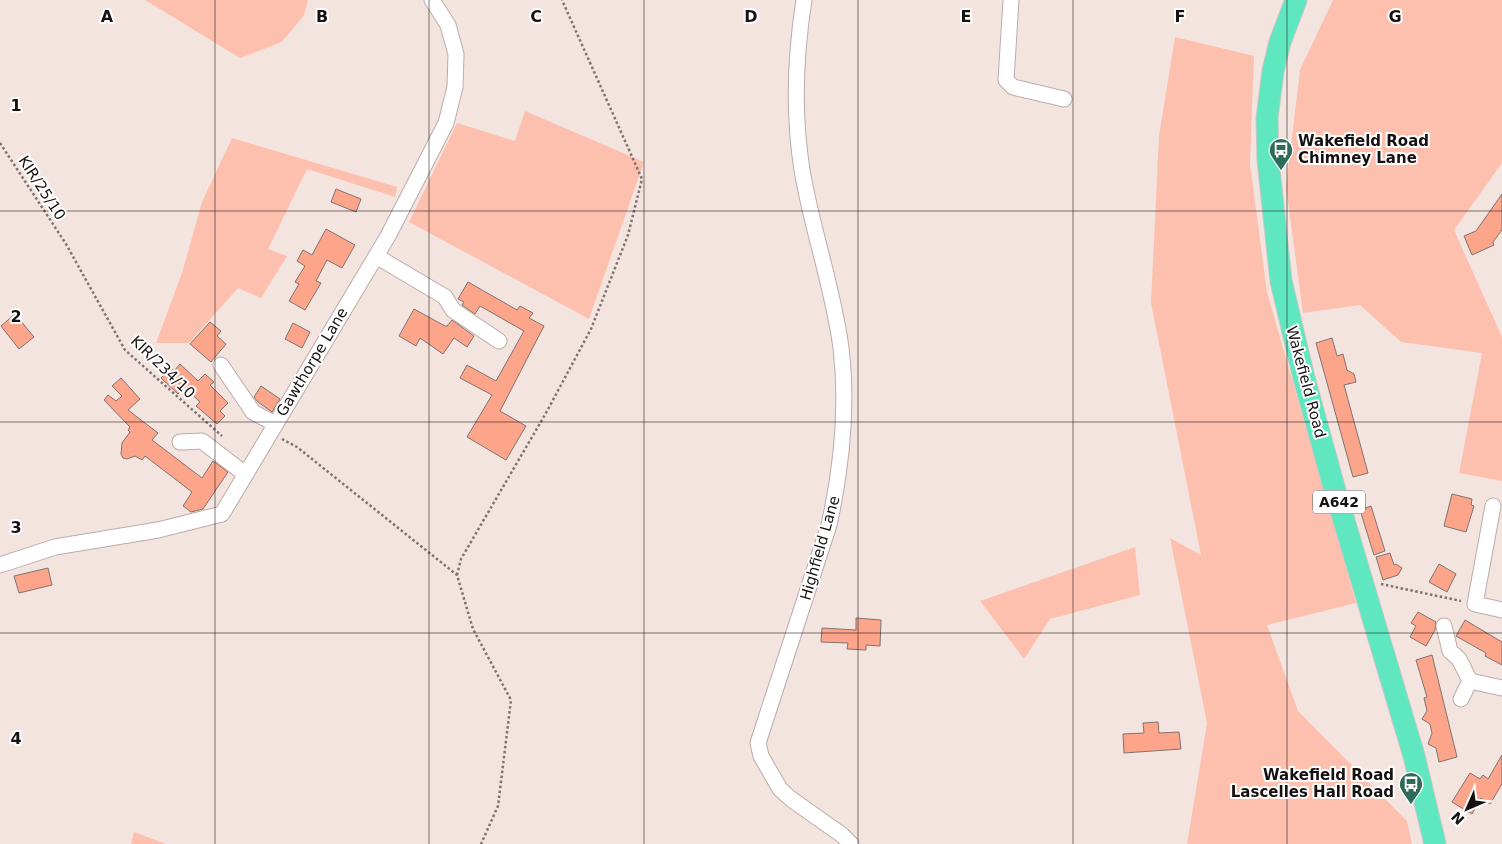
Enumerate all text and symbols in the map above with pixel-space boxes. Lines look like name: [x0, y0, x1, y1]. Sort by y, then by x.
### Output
text: A: [101, 7, 114, 26]
text: B: [316, 7, 328, 26]
text: C: [530, 7, 542, 26]
text: D: [744, 7, 758, 26]
text: E: [961, 7, 971, 26]
text: F: [1175, 7, 1185, 26]
text: G: [1388, 7, 1402, 26]
text: 1: [10, 96, 22, 115]
place label: Wakefield Road Chimney Lane: [1298, 132, 1429, 167]
bus stop icon: Wakefield Road Chimney Lane: [1268, 137, 1294, 171]
street label: KIR/25/10: [15, 152, 69, 224]
street label: Gawthorpe Lane: [272, 304, 352, 420]
text: 2: [10, 307, 22, 326]
street label: Wakefield Road: [1282, 324, 1330, 440]
street label: KIR/234/10: [127, 332, 199, 402]
road number: A642: [1313, 491, 1365, 514]
street label: Highfield Lane: [796, 494, 844, 602]
text: 3: [10, 518, 22, 537]
text: 4: [10, 729, 22, 748]
place label: Wakefield Road Lascelles Hall Road: [1231, 766, 1394, 801]
bus stop icon: Wakefield Road Lascelles Hall Road: [1398, 771, 1424, 805]
north arrow: [1442, 784, 1492, 834]
text: N: [1448, 808, 1468, 828]

